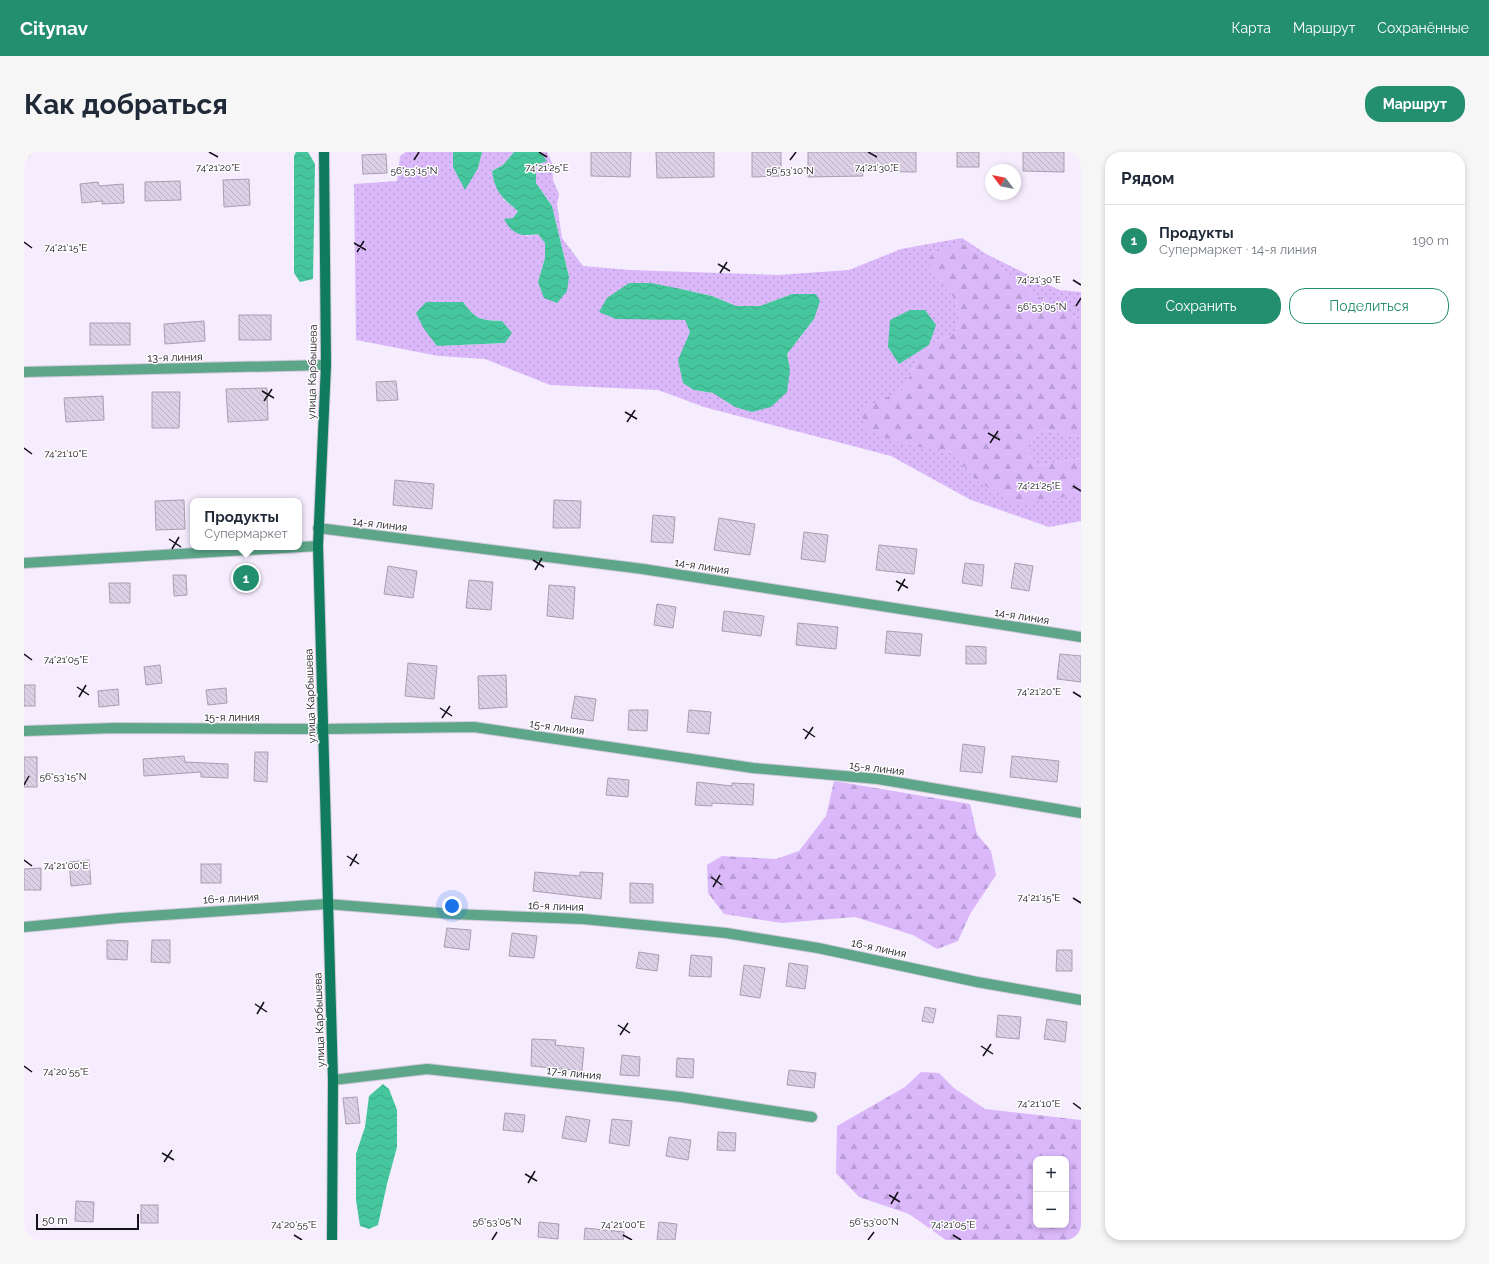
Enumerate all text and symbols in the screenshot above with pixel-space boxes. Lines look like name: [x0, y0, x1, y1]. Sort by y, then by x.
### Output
text: Citynav: [20, 17, 88, 39]
text: Карта: [1232, 20, 1271, 36]
text: Маршрут: [1293, 20, 1355, 36]
text: Сохранённые: [1377, 20, 1469, 36]
button: Маршрут: [1365, 86, 1465, 122]
text: Как добраться: [24, 88, 228, 121]
text: 74°21'20"E: [196, 162, 240, 173]
text: 74°21'25"E: [525, 162, 569, 173]
text: 74°21'30"E: [855, 162, 899, 173]
north arrow: [985, 164, 1021, 200]
text: 56°53'15"N: [390, 165, 438, 176]
text: 56°53'10"N: [766, 165, 814, 176]
text: Рядом: [1121, 168, 1174, 188]
text: Продукты: [1159, 224, 1234, 242]
text: 1: [1131, 233, 1137, 248]
text: 190 m: [1413, 233, 1449, 248]
text: 74°21'15"E: [45, 242, 87, 253]
text: Супермаркет · 14-я линия: [1159, 242, 1317, 257]
text: 74°21'30"E: [1017, 274, 1061, 285]
button: Сохранить: [1121, 288, 1281, 324]
button: Поделиться: [1289, 288, 1449, 324]
text: 56°53'05"N: [1018, 301, 1066, 312]
street label: улица Карбышева: [305, 324, 320, 420]
street label: 13-я линия: [147, 351, 203, 364]
text: 74°21'10"E: [44, 448, 88, 459]
text: 74°21'25"E: [1017, 480, 1061, 491]
popup: [190, 498, 302, 550]
text: Продукты: [204, 508, 279, 526]
street label: 14-я линия: [352, 515, 408, 534]
text: Супермаркет: [204, 526, 288, 541]
street label: 14-я линия: [674, 556, 730, 577]
pin: 1: [233, 563, 259, 593]
street label: 14-я линия: [994, 606, 1050, 627]
street label: улица Карбышева: [302, 648, 319, 744]
text: 74°21'05"E: [44, 654, 88, 665]
text: 74°21'20"E: [1017, 686, 1061, 697]
street label: 15-я линия: [204, 711, 260, 724]
street label: 15-я линия: [529, 717, 585, 738]
street label: 15-я линия: [849, 759, 905, 778]
text: 56°53'15"N: [39, 771, 87, 782]
text: 74°21'00"E: [43, 860, 89, 871]
street label: 16-я линия: [203, 891, 259, 906]
text: 74°21'15"E: [1018, 892, 1060, 903]
your location: [442, 896, 462, 916]
street label: 16-я линия: [528, 899, 584, 914]
street label: 16-я линия: [850, 936, 908, 961]
street label: улица Карбышева: [311, 972, 328, 1068]
street label: 17-я линия: [546, 1064, 602, 1083]
text: 74°20'55"E: [43, 1066, 89, 1077]
text: 74°21'10"E: [1017, 1098, 1061, 1109]
map controls: [1033, 1156, 1069, 1228]
button: +: [1033, 1156, 1069, 1192]
button: −: [1033, 1192, 1069, 1228]
scale bar: [36, 1212, 139, 1231]
text: 50 m: [42, 1214, 68, 1227]
text: 56°53'05"N: [473, 1216, 521, 1227]
text: 56°53'00"N: [849, 1216, 899, 1227]
text: 74°20'55"E: [271, 1219, 317, 1230]
text: 74°21'00"E: [600, 1219, 646, 1230]
text: 74°21'05"E: [931, 1219, 975, 1230]

